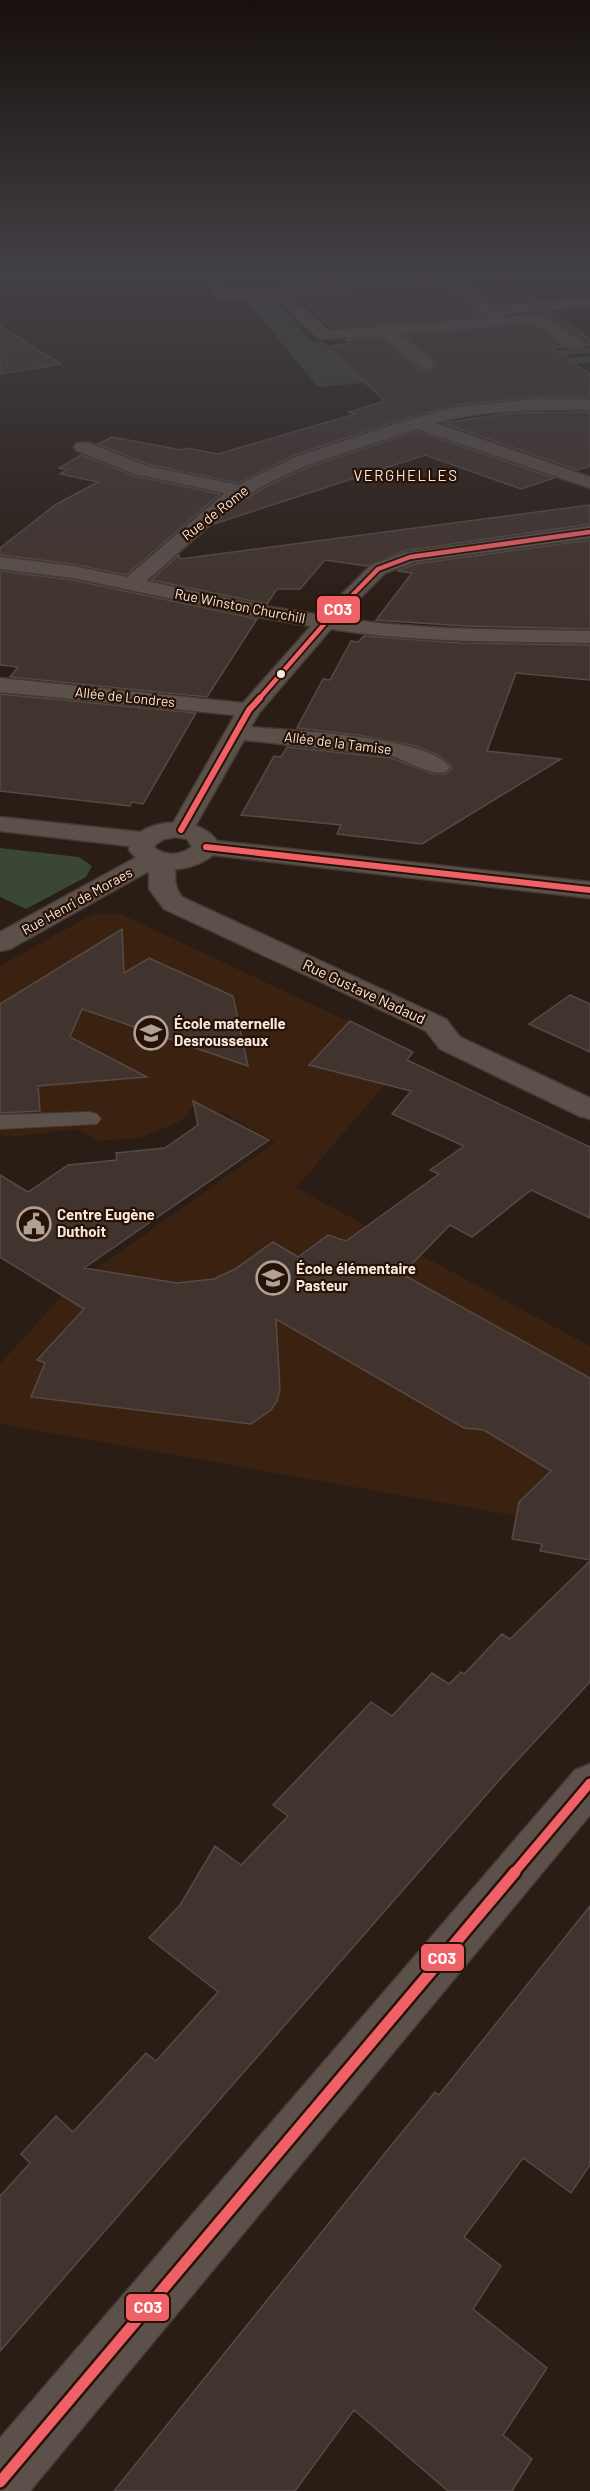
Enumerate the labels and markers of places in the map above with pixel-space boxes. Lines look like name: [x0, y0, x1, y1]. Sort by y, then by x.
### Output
unlabelled marker: [275, 668, 287, 680]
place label: École maternelle Desrousseaux: [174, 1014, 286, 1049]
school or university icon: École maternelle Desrousseaux: [133, 1015, 169, 1051]
place label: Centre Eugène Duthoit: [57, 1205, 155, 1240]
public building icon: Centre Eugène Duthoit: [16, 1206, 52, 1242]
place label: École élémentaire Pasteur: [296, 1259, 416, 1294]
school or university icon: École élémentaire Pasteur: [255, 1260, 291, 1296]

